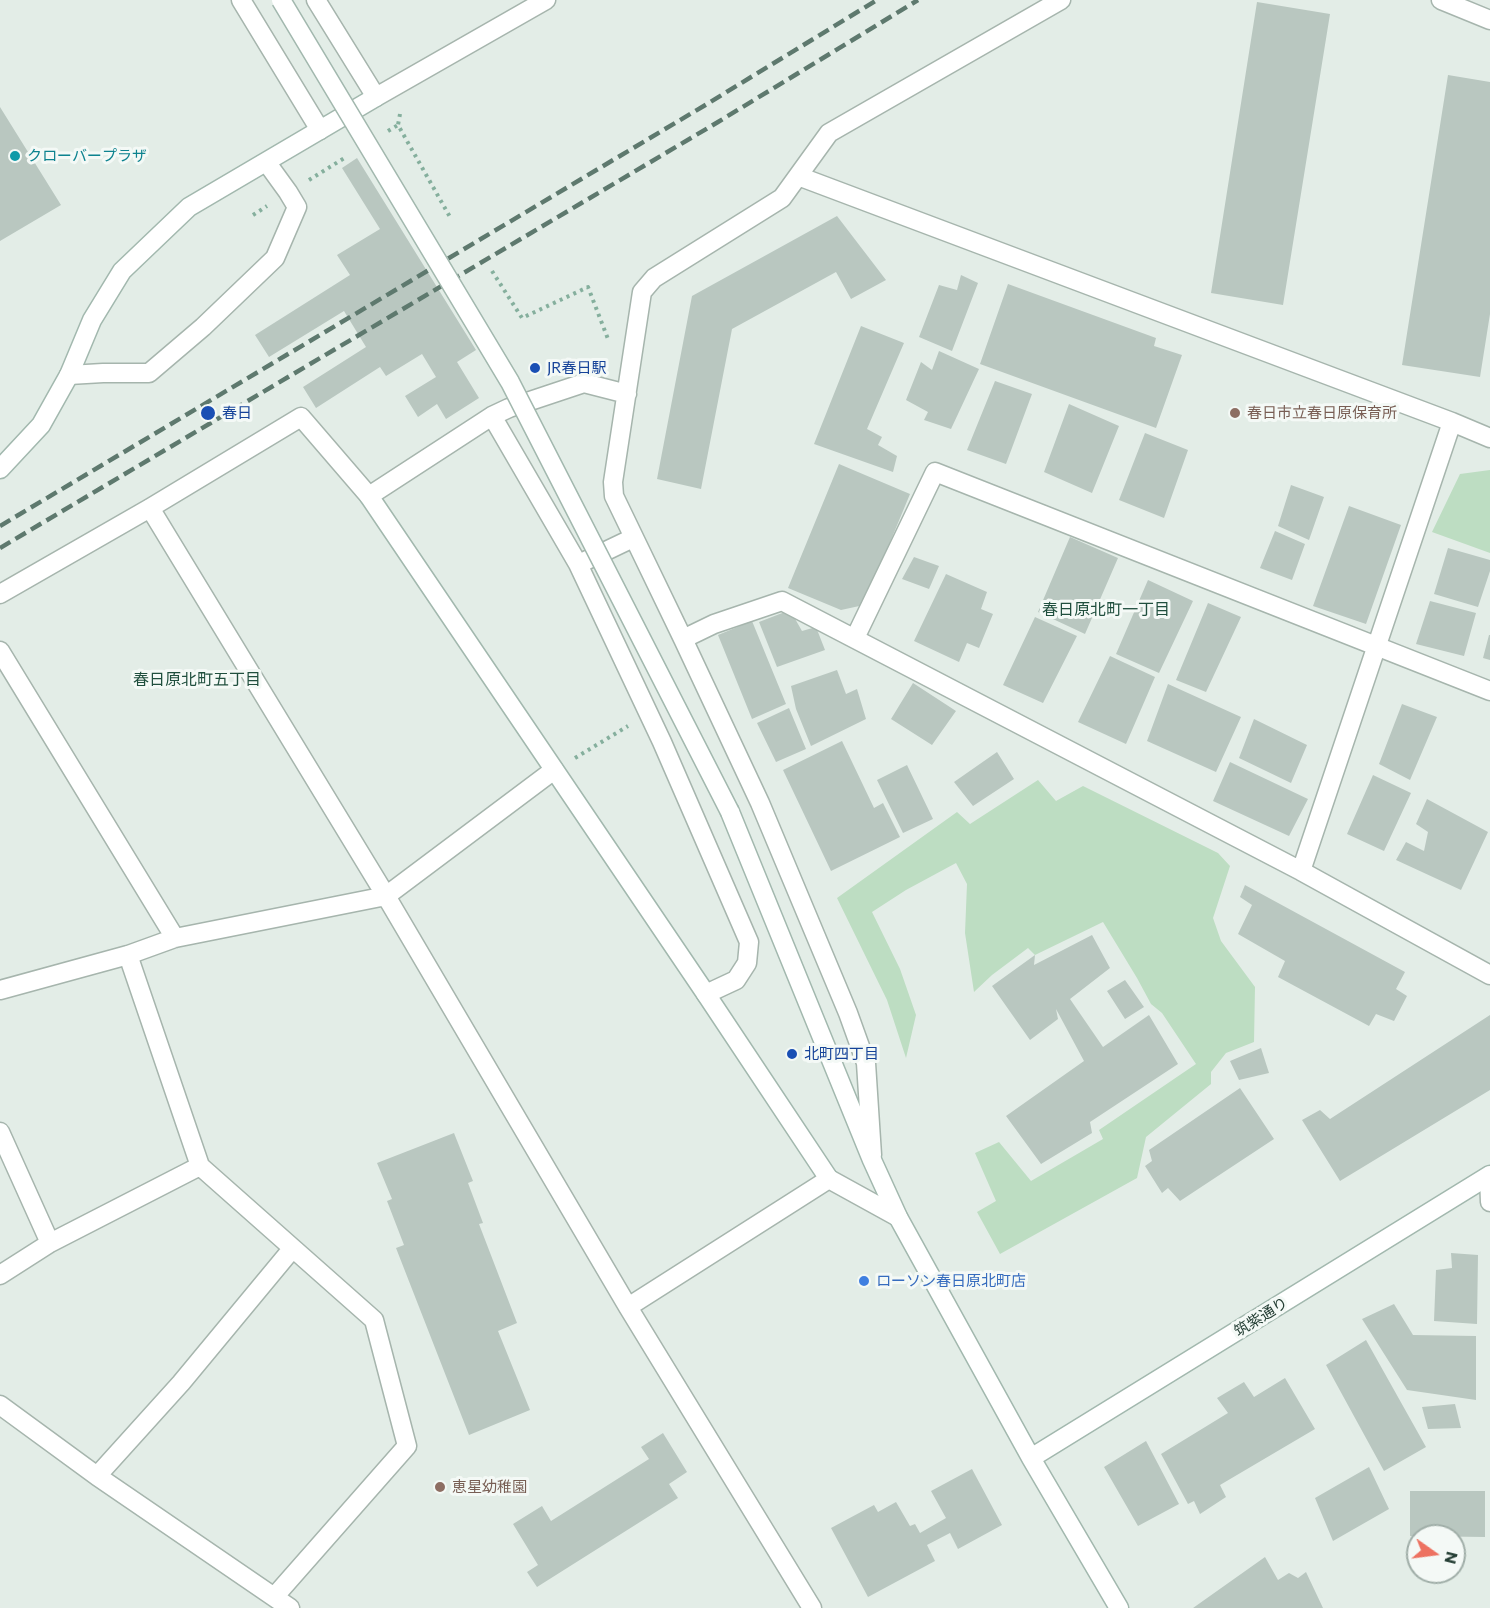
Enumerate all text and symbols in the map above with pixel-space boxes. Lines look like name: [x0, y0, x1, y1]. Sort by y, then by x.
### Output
place label: クローバープラザ: [27, 147, 147, 165]
marker: クローバープラザ: [8, 149, 22, 163]
place label: JR春日駅: [547, 359, 606, 377]
marker: JR春日駅: [528, 361, 542, 375]
marker: 春日: [199, 404, 217, 422]
place label: 春日: [222, 404, 252, 422]
place label: 春日市立春日原保育所: [1247, 404, 1397, 422]
marker: 春日市立春日原保育所: [1228, 406, 1242, 420]
district label: 春日原北町一丁目: [1042, 600, 1170, 620]
district label: 春日原北町五丁目: [133, 670, 261, 690]
place label: 北町四丁目: [804, 1045, 879, 1063]
marker: 北町四丁目: [785, 1047, 799, 1061]
place label: ローソン春日原北町店: [876, 1272, 1026, 1290]
marker: ローソン春日原北町店: [857, 1274, 871, 1288]
street label: 筑紫通り: [1231, 1293, 1291, 1341]
place label: 恵星幼稚園: [452, 1478, 527, 1496]
marker: 恵星幼稚園: [433, 1480, 447, 1494]
north arrow: [1406, 1524, 1466, 1584]
text: N: [1441, 1550, 1463, 1566]

